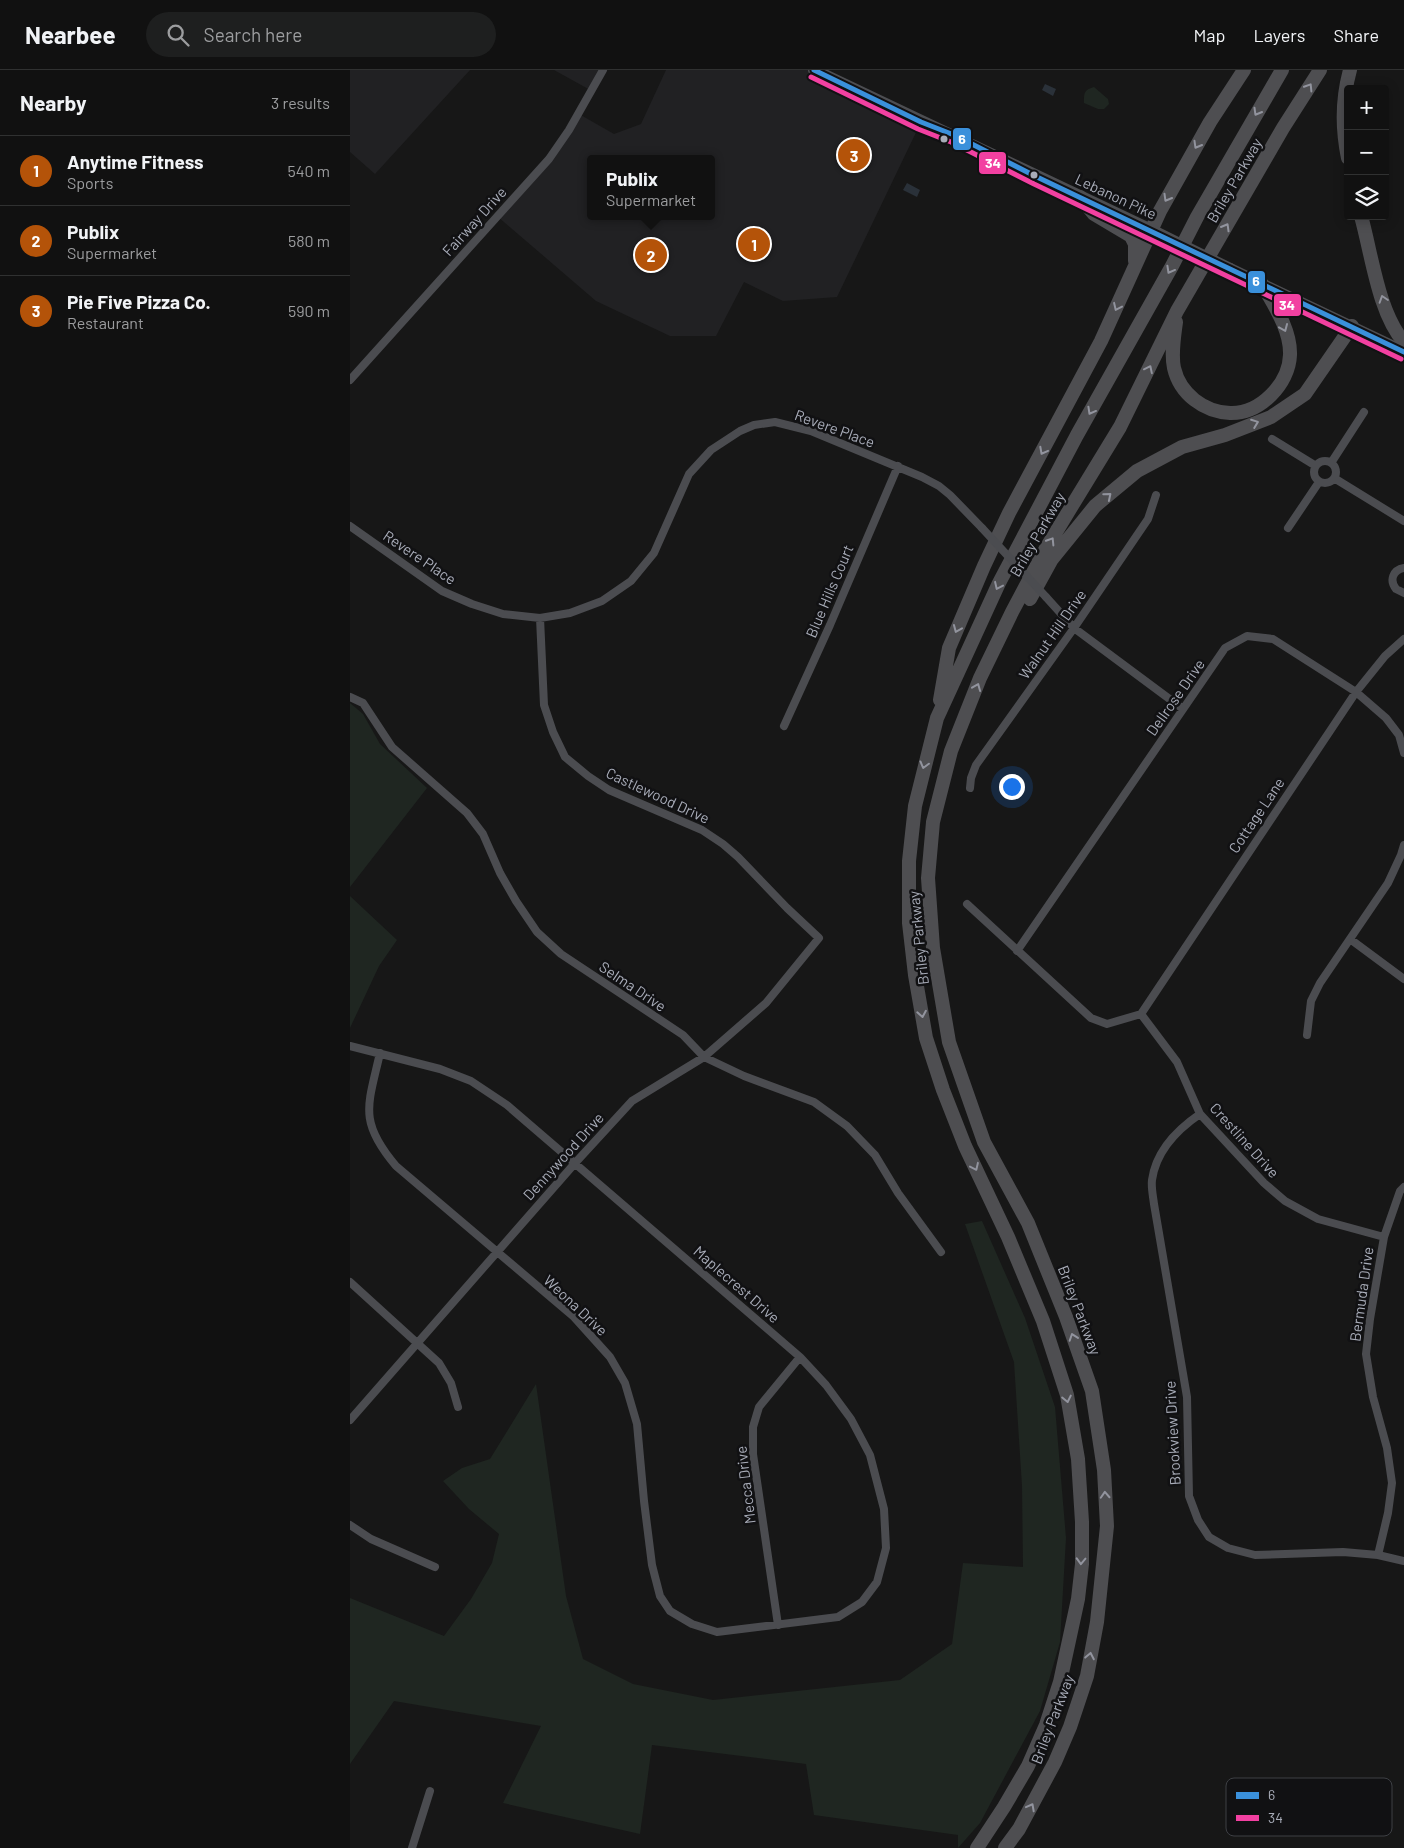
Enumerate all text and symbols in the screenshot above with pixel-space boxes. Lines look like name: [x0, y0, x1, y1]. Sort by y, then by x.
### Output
search box: [146, 12, 496, 57]
text: Nearbee: [25, 20, 116, 49]
icon: search: [164, 21, 192, 49]
text: Search here: [204, 23, 302, 46]
text: Map: [1193, 24, 1225, 46]
text: Layers: [1253, 24, 1306, 46]
text: Share: [1334, 24, 1379, 46]
one-way arrow: [1303, 83, 1312, 93]
map controls: [1344, 85, 1389, 220]
button: +: [1344, 85, 1389, 130]
text: Nearby: [20, 90, 86, 115]
text: 3 results: [271, 93, 330, 112]
one-way arrow: [1253, 106, 1263, 115]
line badge: 6: [952, 127, 972, 151]
text: 6: [958, 130, 966, 147]
button: −: [1344, 130, 1389, 175]
unlabelled marker: [939, 134, 949, 144]
street label: Briley Parkway: [1203, 135, 1265, 225]
pin: 3: [838, 136, 870, 174]
one-way arrow: [1193, 139, 1203, 148]
text: Anytime Fitness: [67, 150, 204, 173]
line badge: 34: [978, 151, 1007, 175]
text: 34: [985, 154, 1001, 171]
popup: [587, 155, 715, 220]
text: 1: [33, 161, 39, 180]
text: 540 m: [287, 161, 330, 180]
text: Publix: [606, 167, 658, 190]
street label: Lebanon Pike: [1073, 169, 1159, 223]
unlabelled marker: [1029, 170, 1039, 180]
text: Sports: [67, 173, 113, 192]
button: layers: [1344, 175, 1389, 220]
street label: Fairway Drive: [438, 183, 510, 259]
text: Supermarket: [606, 190, 696, 209]
one-way arrow: [1163, 193, 1173, 202]
text: Publix: [67, 220, 119, 243]
one-way arrow: [1220, 223, 1230, 232]
pin: 1: [738, 225, 770, 263]
text: 2: [32, 231, 40, 250]
text: 580 m: [288, 231, 330, 250]
pin: 2: [635, 236, 667, 274]
text: Supermarket: [67, 243, 157, 262]
one-way arrow: [1167, 264, 1177, 273]
line badge: 6: [1247, 270, 1266, 294]
text: 6: [1252, 272, 1260, 289]
text: Pie Five Pizza Co.: [67, 290, 211, 313]
line badge: 34: [1273, 293, 1302, 317]
one-way arrow: [1379, 295, 1389, 304]
text: 34: [1279, 296, 1295, 313]
text: 3: [32, 301, 40, 320]
text: 590 m: [288, 301, 330, 320]
one-way arrow: [1113, 302, 1124, 311]
text: Restaurant: [67, 313, 144, 332]
one-way arrow: [1278, 323, 1289, 332]
one-way arrow: [1143, 366, 1153, 375]
street label: Revere Place: [792, 405, 878, 451]
one-way arrow: [1087, 406, 1097, 415]
one-way arrow: [1250, 419, 1259, 429]
one-way arrow: [1039, 446, 1049, 455]
street label: Briley Parkway: [1006, 489, 1068, 579]
one-way arrow: [1102, 493, 1111, 501]
street label: Revere Place: [380, 526, 460, 588]
one-way arrow: [1044, 537, 1054, 546]
street label: Blue Hills Court: [801, 542, 857, 640]
one-way arrow: [994, 580, 1004, 589]
street label: Walnut Hill Drive: [1014, 586, 1090, 682]
one-way arrow: [952, 624, 963, 633]
street label: Dellrose Drive: [1142, 655, 1208, 739]
one-way arrow: [970, 683, 981, 692]
one-way arrow: [919, 761, 930, 770]
street label: Castlewood Drive: [603, 763, 713, 827]
your location: [999, 774, 1025, 800]
street label: Cottage Lane: [1224, 774, 1288, 856]
street label: Briley Parkway: [904, 890, 932, 986]
street label: Selma Drive: [596, 957, 670, 1015]
one-way arrow: [917, 1010, 927, 1019]
street label: Crestline Drive: [1207, 1099, 1283, 1181]
street label: Dennywood Drive: [519, 1108, 607, 1204]
one-way arrow: [969, 1162, 979, 1171]
street label: Maplecrest Drive: [690, 1242, 784, 1326]
street label: Bermuda Drive: [1345, 1245, 1377, 1343]
street label: Briley Parkway: [1055, 1263, 1105, 1357]
street label: Weona Drive: [540, 1271, 612, 1339]
one-way arrow: [1069, 1333, 1079, 1342]
street label: Brookview Drive: [1160, 1380, 1184, 1486]
one-way arrow: [1061, 1395, 1072, 1404]
street label: Mecca Drive: [731, 1445, 759, 1525]
one-way arrow: [1100, 1491, 1111, 1499]
one-way arrow: [1076, 1557, 1087, 1565]
one-way arrow: [1085, 1652, 1095, 1661]
street label: Briley Parkway: [1027, 1672, 1077, 1766]
legend: [1226, 1778, 1392, 1836]
text: 6: [1268, 1786, 1275, 1803]
one-way arrow: [1025, 1803, 1035, 1812]
text: 34: [1268, 1809, 1283, 1826]

